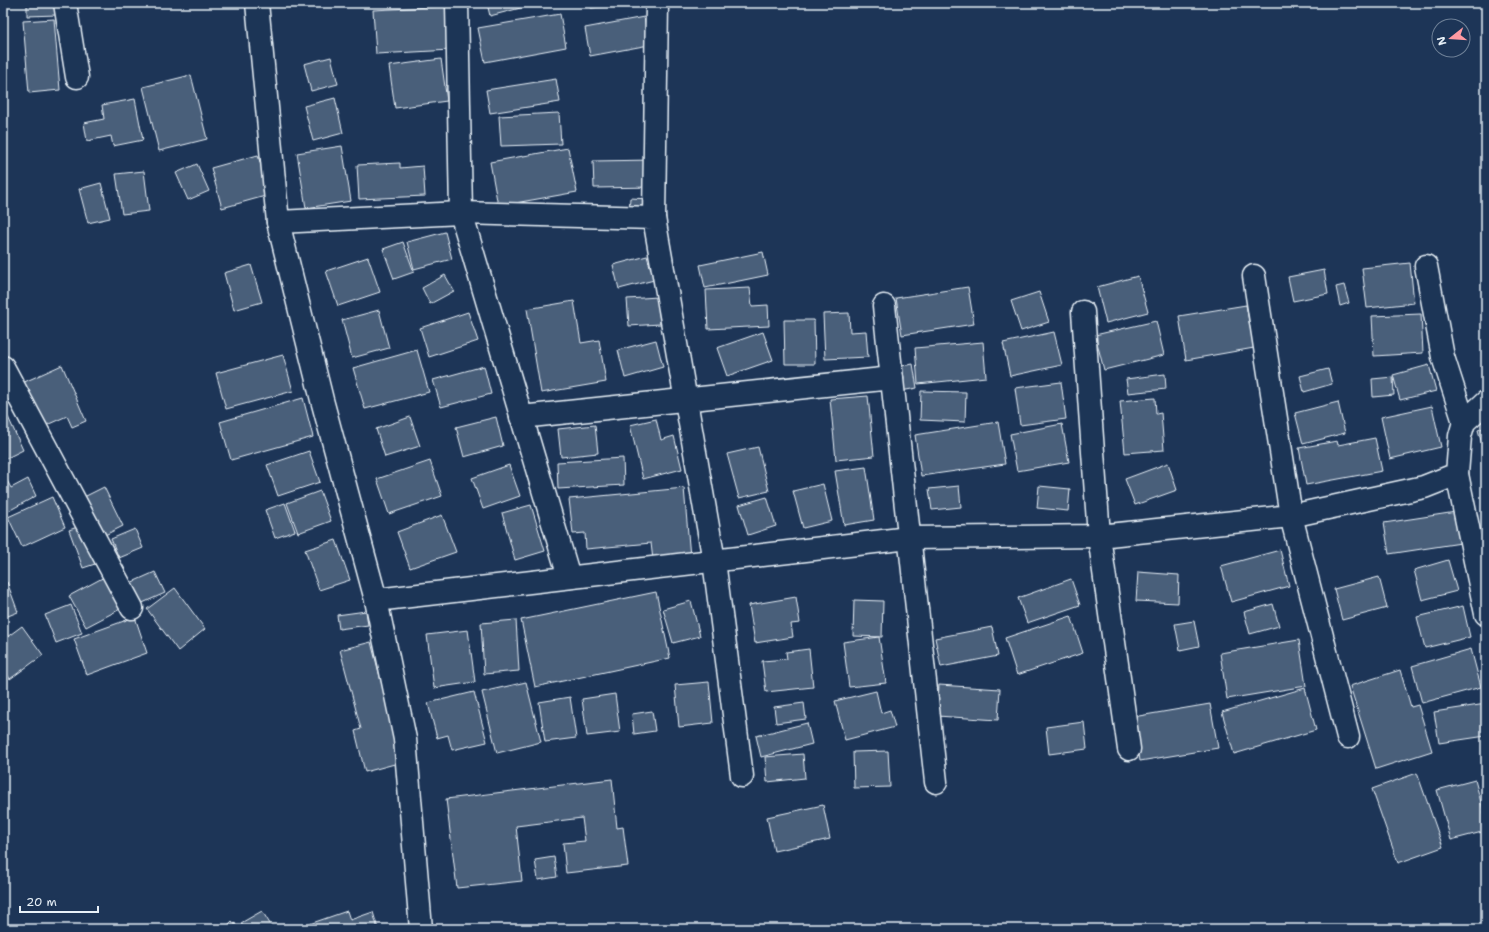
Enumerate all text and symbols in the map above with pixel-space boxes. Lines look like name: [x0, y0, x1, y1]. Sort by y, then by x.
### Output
north arrow: [1431, 18, 1471, 58]
text: N: [1433, 34, 1450, 47]
scale bar: [20, 888, 98, 914]
text: 20 m: [26, 894, 57, 910]

